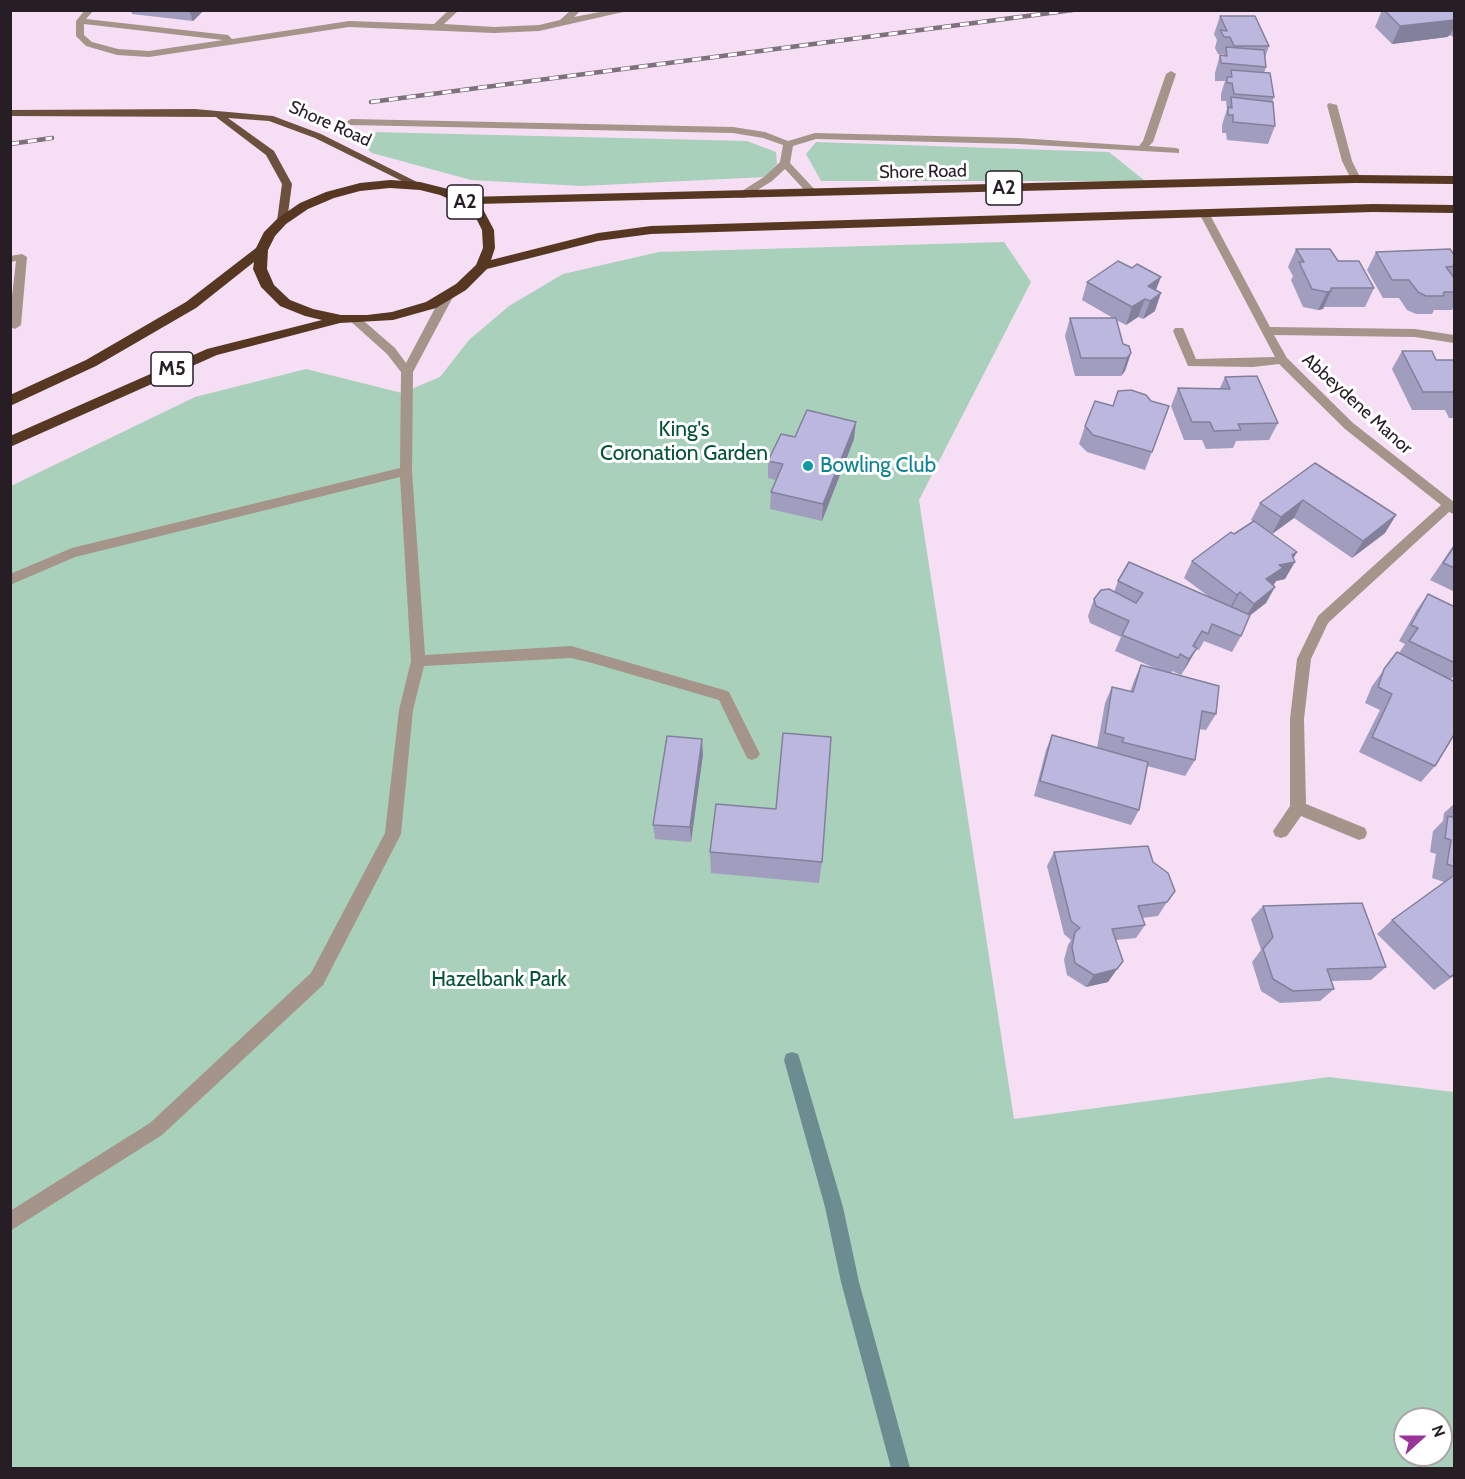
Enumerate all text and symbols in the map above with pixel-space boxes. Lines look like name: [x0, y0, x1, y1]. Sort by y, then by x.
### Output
street label: Shore Road: [285, 96, 375, 152]
street label: Shore Road: [879, 160, 967, 184]
road number: A2: [986, 171, 1022, 205]
road number: A2: [447, 185, 483, 219]
street label: Abbeydene Manor: [1298, 349, 1416, 459]
road number: M5: [151, 352, 193, 386]
park label: King's Coronation Garden: [600, 417, 768, 467]
place label: Bowling Club: [820, 453, 936, 479]
marker: Bowling Club: [801, 459, 815, 473]
park label: Hazelbank Park: [431, 967, 567, 993]
north arrow: [1393, 1407, 1453, 1467]
text: N: [1428, 1422, 1449, 1440]

